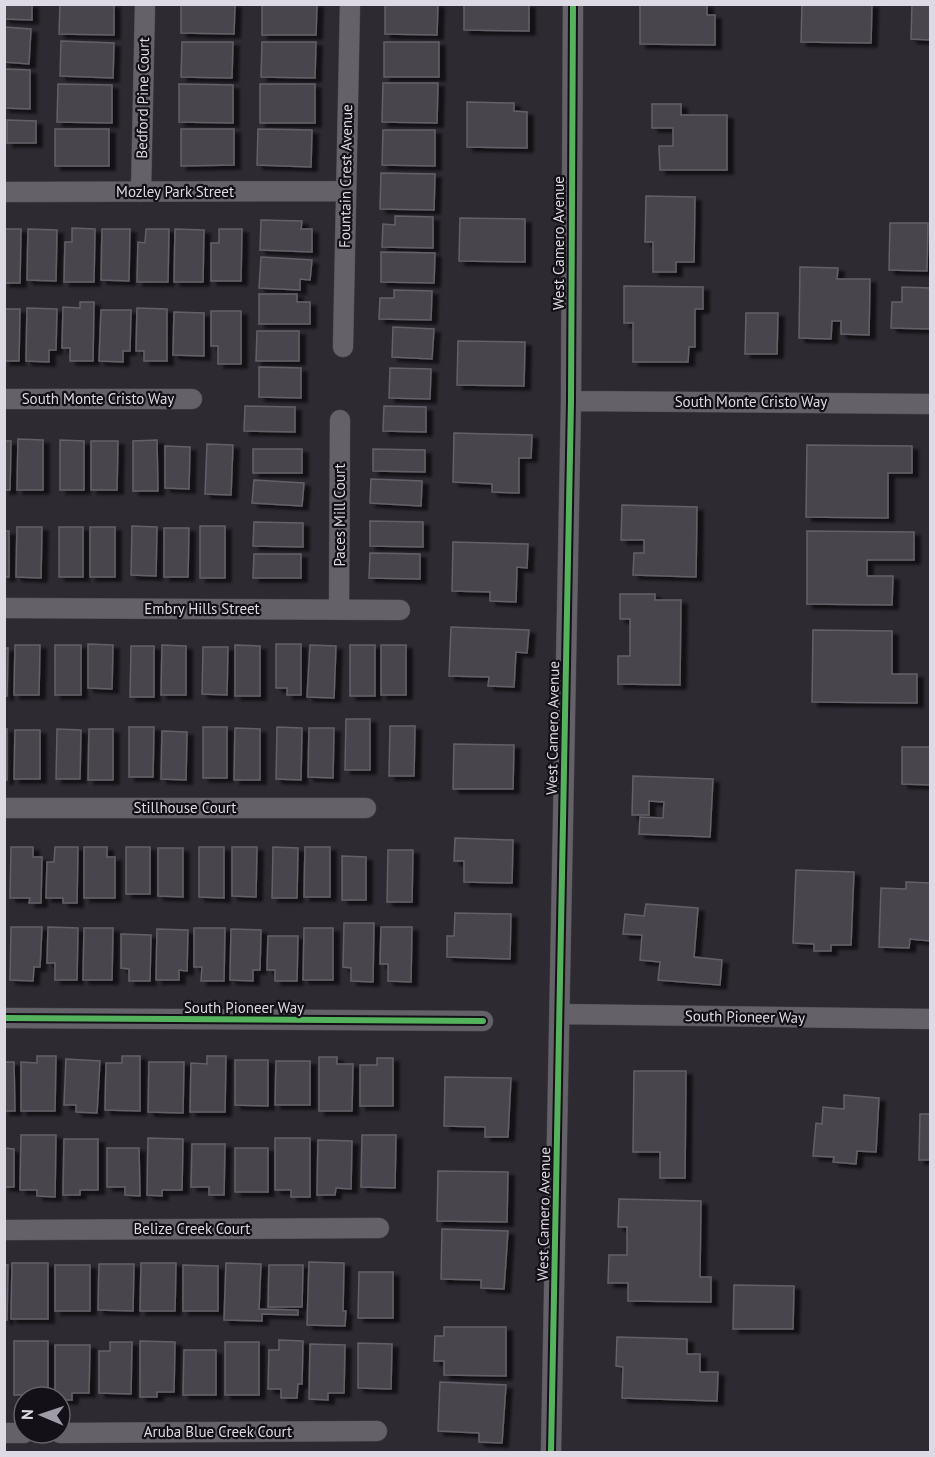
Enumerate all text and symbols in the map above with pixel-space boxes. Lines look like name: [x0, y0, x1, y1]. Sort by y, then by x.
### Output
street label: Bedford Pine Court: [132, 37, 153, 159]
street label: Fountain Crest Avenue: [335, 104, 356, 248]
street label: West Camero Avenue: [549, 176, 568, 310]
street label: Mozley Park Street: [116, 182, 234, 201]
street label: South Monte Cristo Way: [22, 389, 174, 408]
street label: South Monte Cristo Way: [675, 392, 827, 411]
street label: Paces Mill Court: [330, 463, 349, 567]
street label: Embry Hills Street: [144, 599, 260, 618]
street label: West Camero Avenue: [542, 661, 563, 795]
street label: Stillhouse Court: [134, 798, 236, 817]
street label: South Pioneer Way: [184, 998, 304, 1017]
street label: South Pioneer Way: [685, 1006, 805, 1027]
street label: West Camero Avenue: [533, 1147, 554, 1281]
street label: Belize Creek Court: [134, 1219, 250, 1238]
north arrow: [12, 1385, 72, 1445]
text: N: [17, 1409, 37, 1420]
street label: Aruba Blue Creek Court: [144, 1422, 292, 1441]

